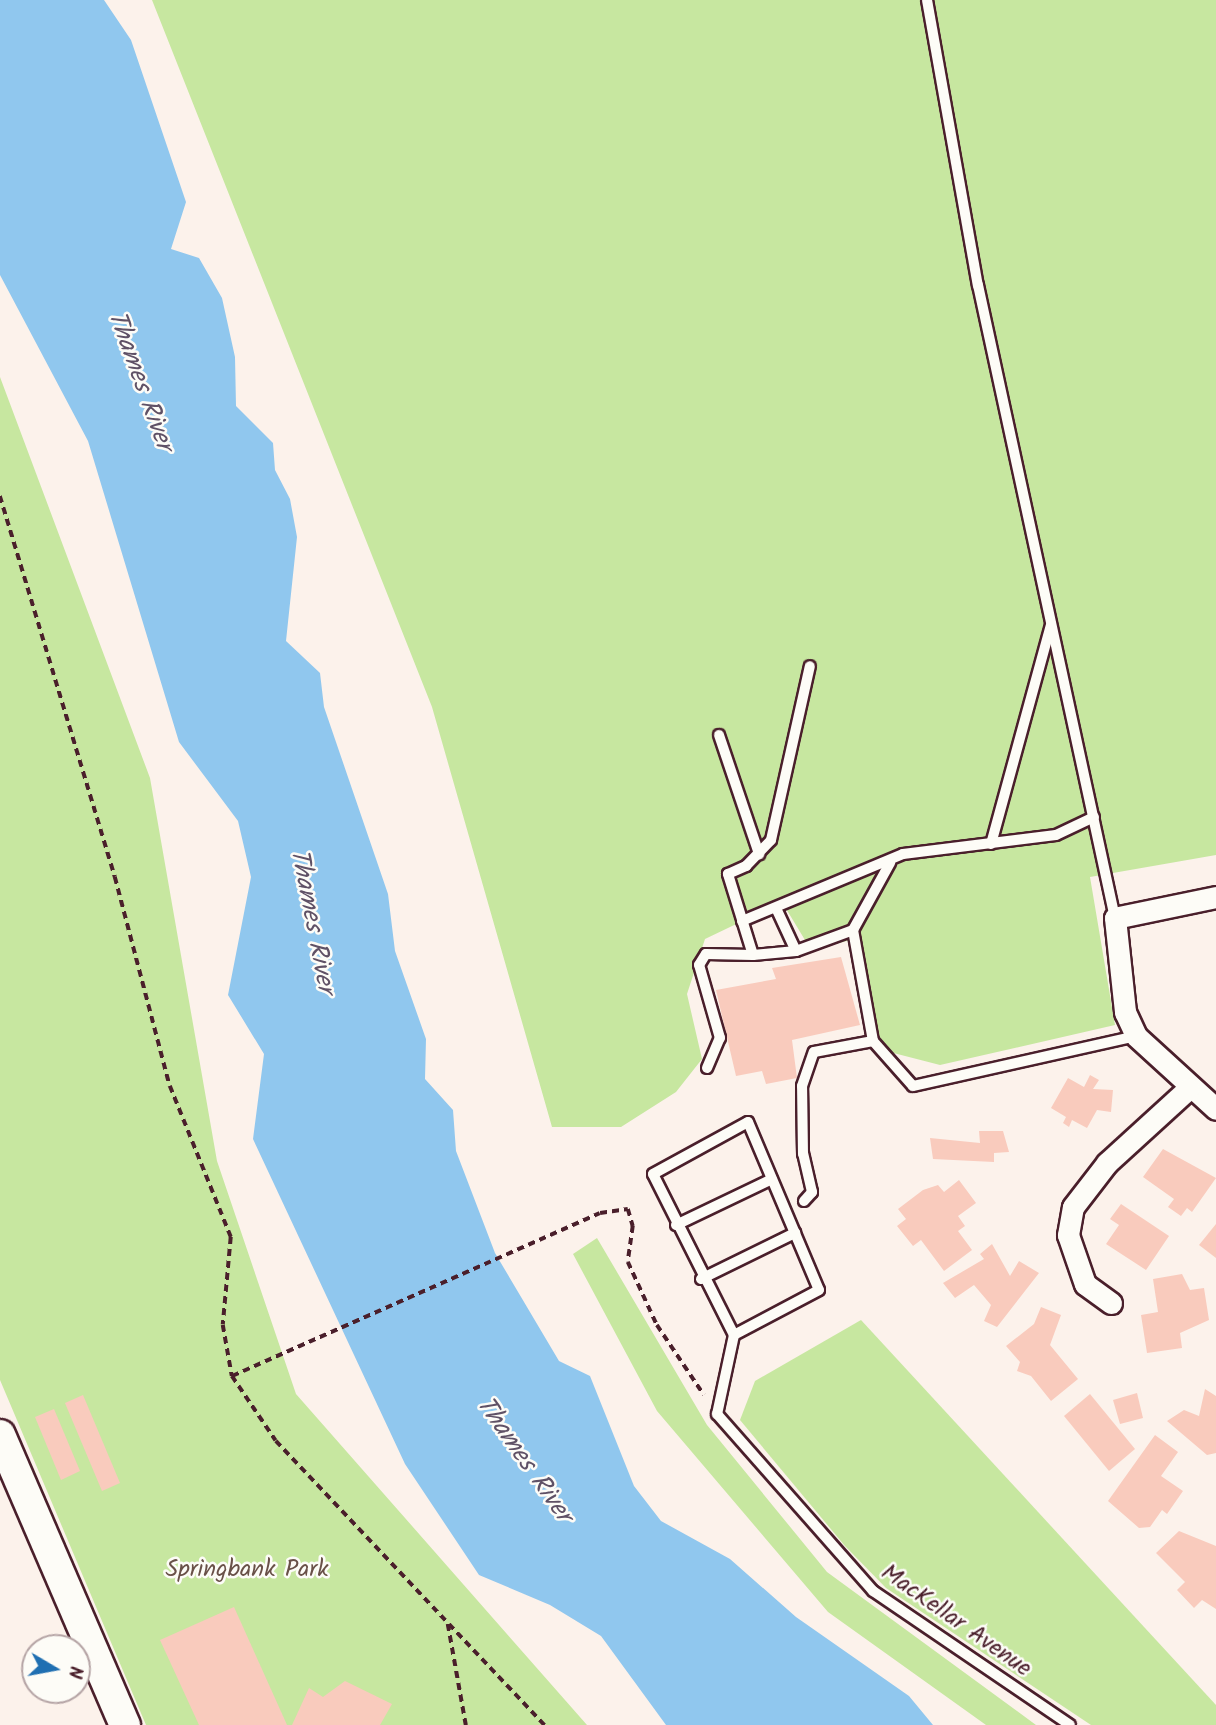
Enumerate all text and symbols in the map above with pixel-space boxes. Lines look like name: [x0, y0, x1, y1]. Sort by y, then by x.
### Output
water label: Thames River: [99, 307, 179, 455]
water label: Thames River: [282, 846, 340, 996]
water label: Thames River: [468, 1391, 578, 1529]
park label: Springbank Park: [165, 1556, 329, 1584]
street label: MacKellar Avenue: [875, 1558, 1037, 1684]
north arrow: [21, 1634, 91, 1704]
text: N: [59, 1664, 91, 1681]

